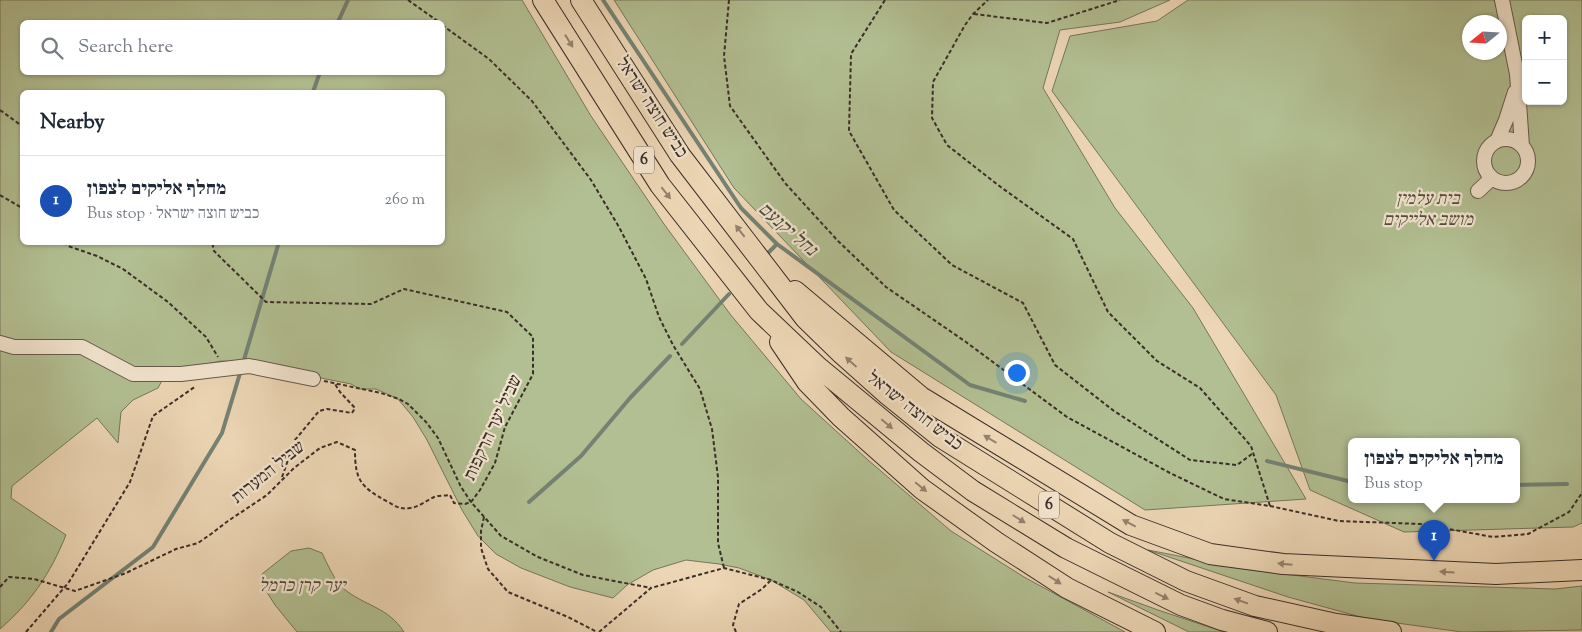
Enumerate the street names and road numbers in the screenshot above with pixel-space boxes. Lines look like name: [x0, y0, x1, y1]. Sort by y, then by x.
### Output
street label: כביש חוצה ישראל: [608, 52, 694, 164]
road number: 6: [634, 146, 654, 174]
street label: כביש חוצה ישראל: [860, 366, 968, 458]
street label: שביל יער הרקפות: [458, 371, 530, 485]
street label: שביל המערות: [226, 435, 312, 511]
road number: 6: [1039, 492, 1059, 518]

